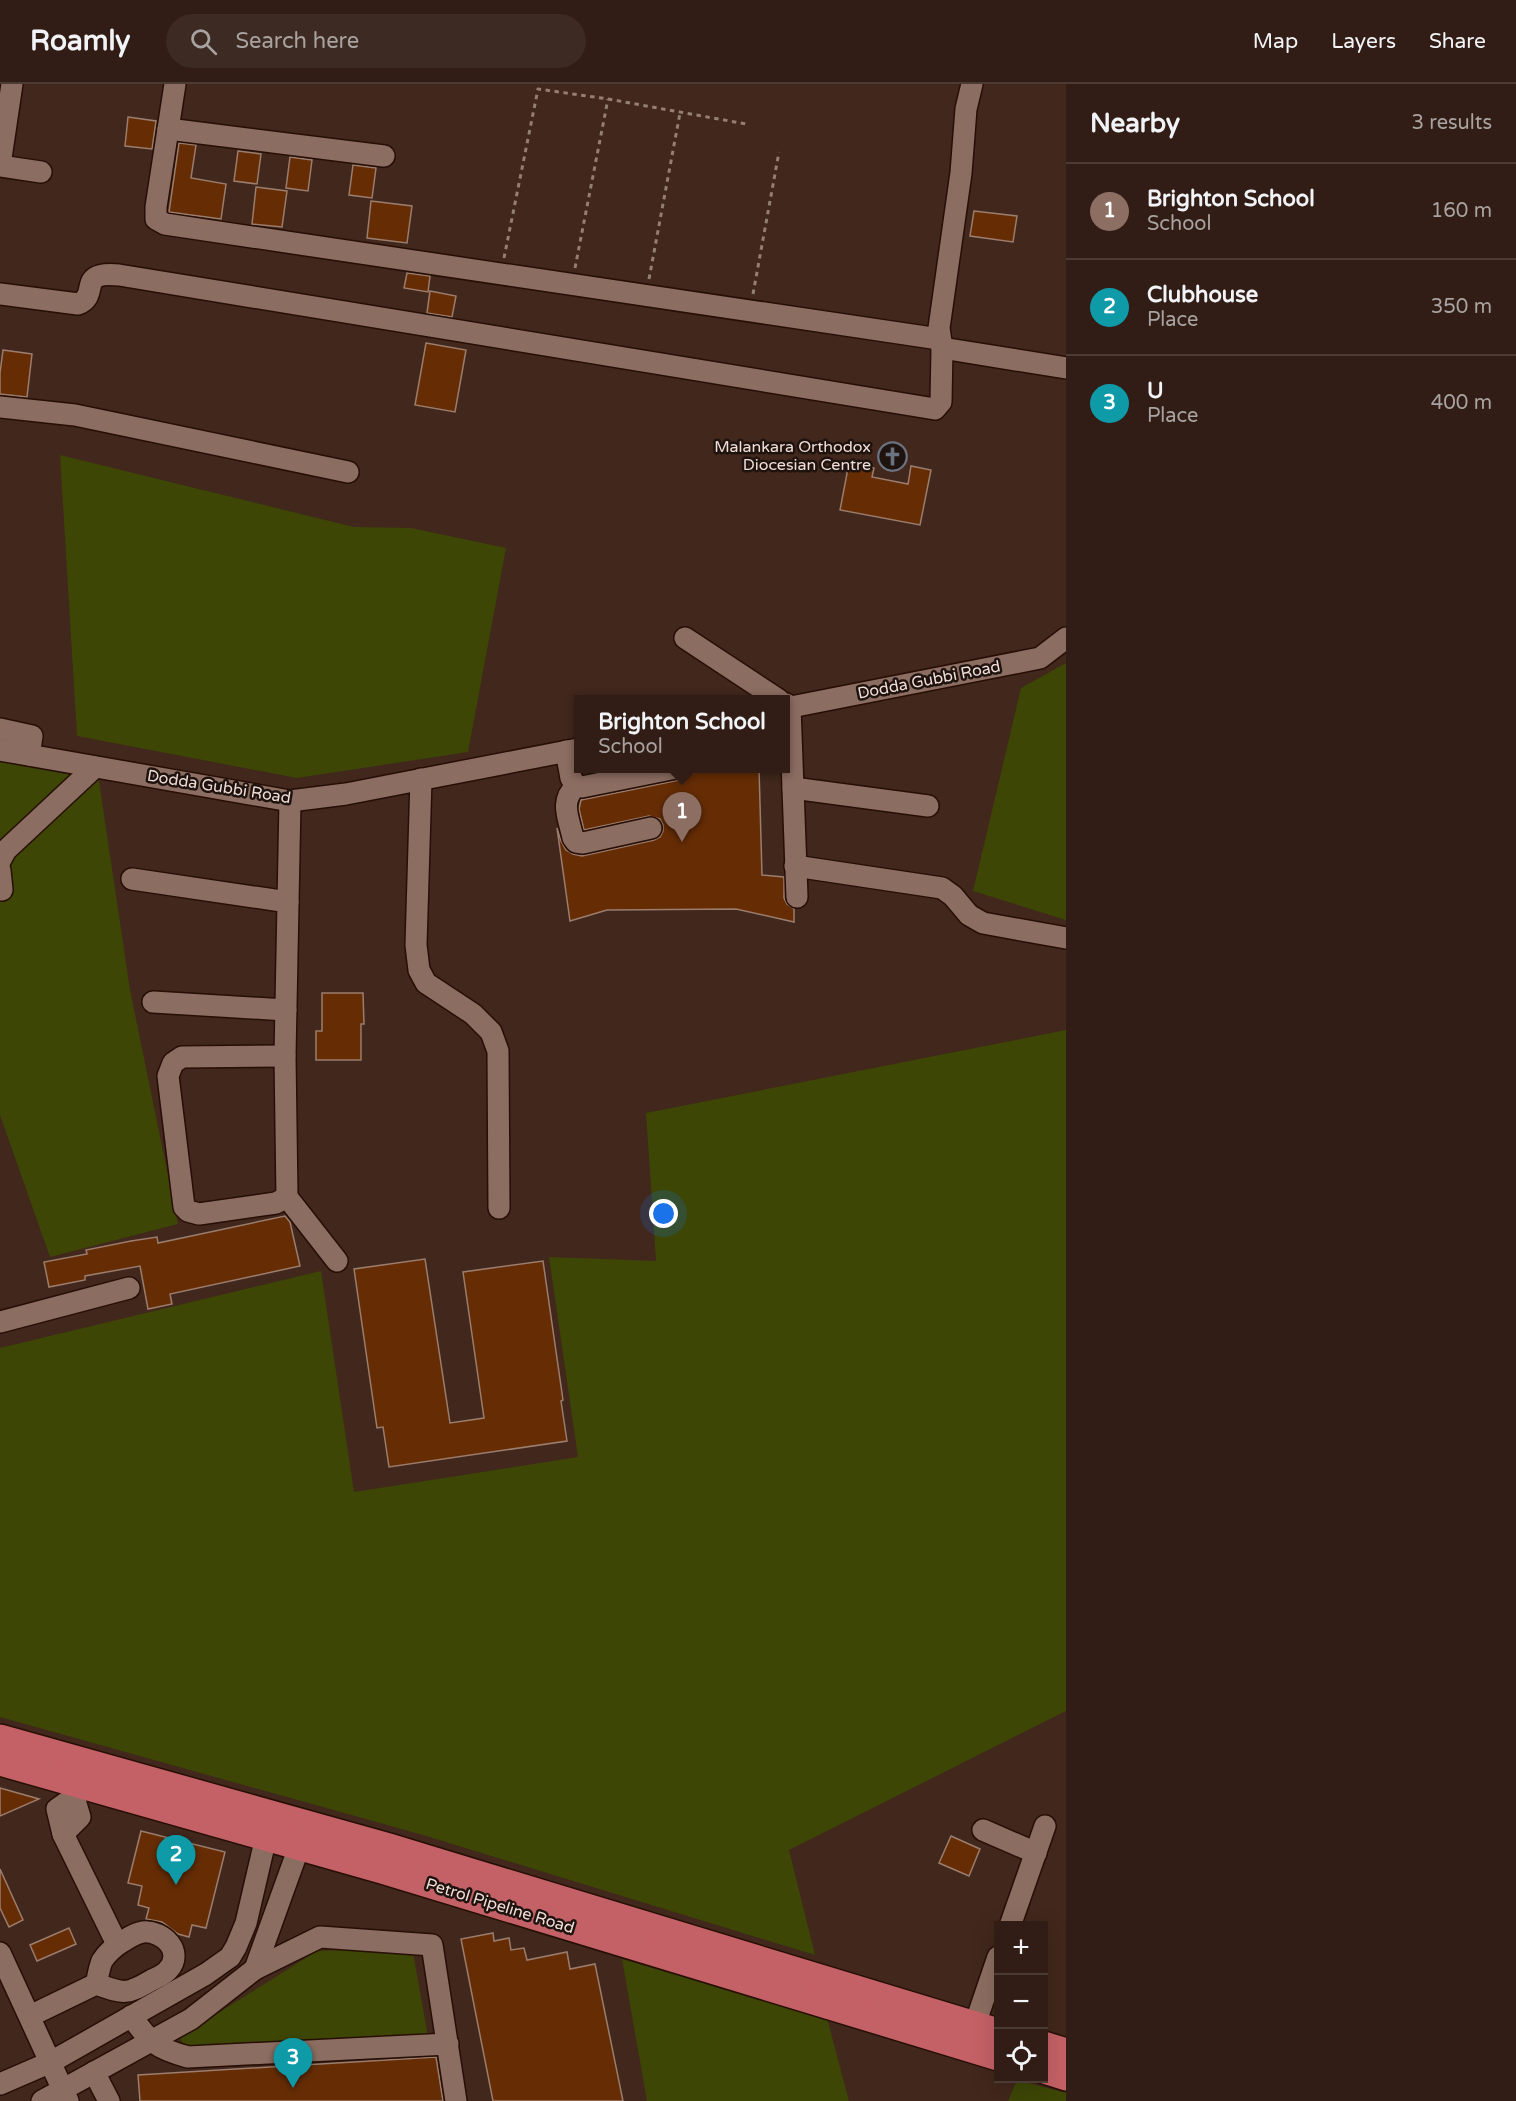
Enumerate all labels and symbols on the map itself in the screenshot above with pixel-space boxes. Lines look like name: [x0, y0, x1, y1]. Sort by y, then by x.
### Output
place label: Malankara Orthodox Diocesian Centre: [714, 437, 871, 475]
church icon: Malankara Orthodox Diocesian Centre: [876, 440, 908, 472]
street label: Dodda Gubbi Road: [856, 656, 1002, 704]
street label: Dodda Gubbi Road: [146, 766, 292, 808]
pin: 1: [662, 792, 702, 842]
your location: [649, 1199, 678, 1228]
pin: 2: [156, 1836, 195, 1885]
street label: Petrol Pipeline Road: [423, 1874, 577, 1938]
pin: 3: [274, 2038, 312, 2088]

